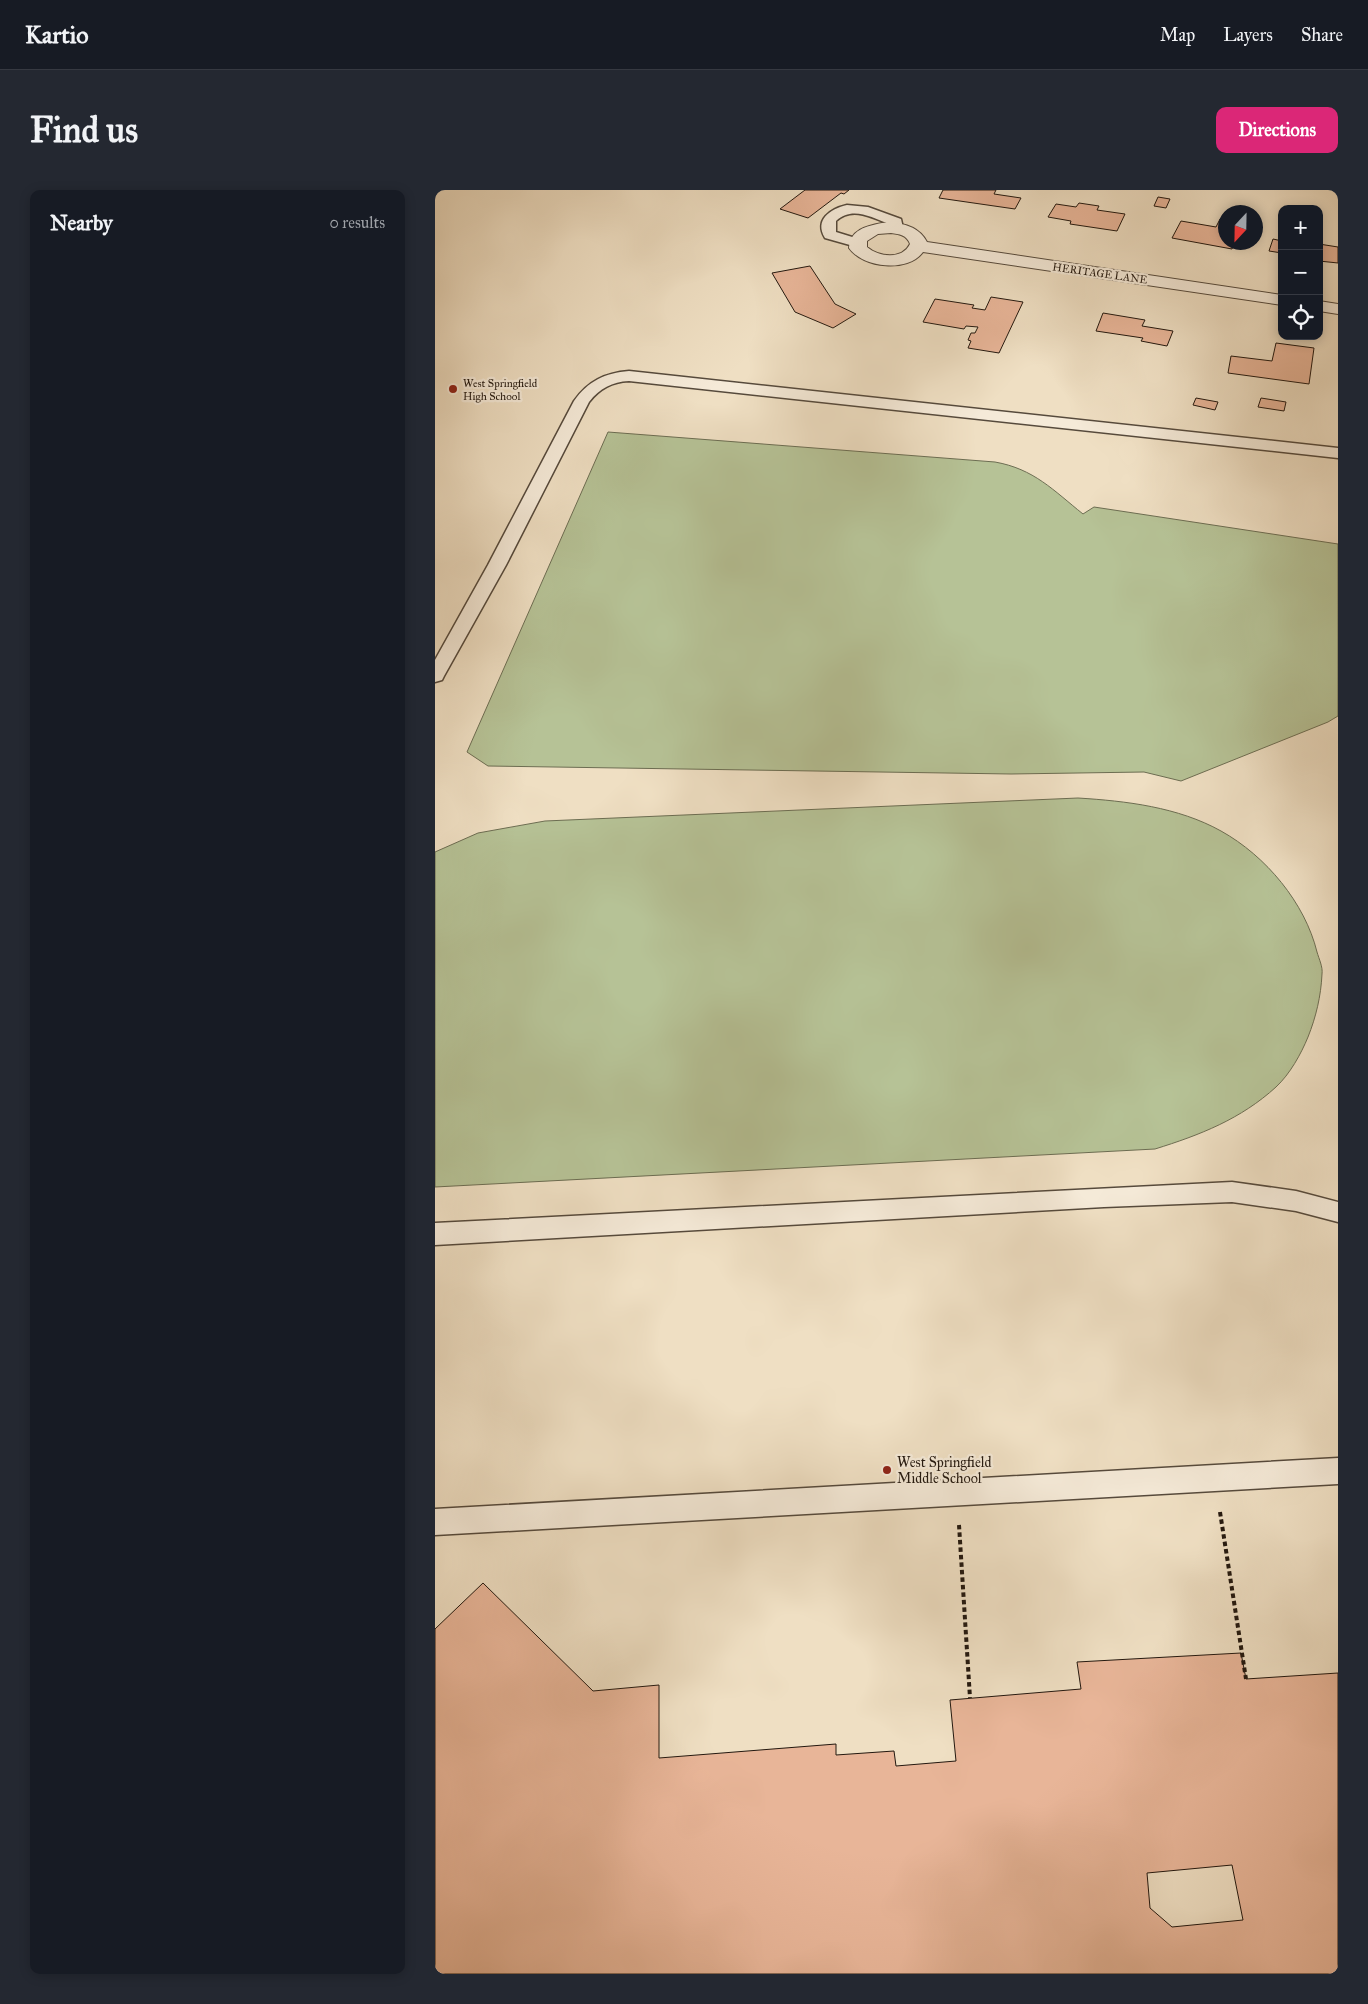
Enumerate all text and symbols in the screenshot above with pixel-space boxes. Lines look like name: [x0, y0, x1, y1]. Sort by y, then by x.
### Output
text: Kartio: [25, 20, 88, 50]
text: Map: [1160, 24, 1195, 46]
text: Layers: [1223, 24, 1273, 46]
text: Share: [1301, 24, 1343, 46]
button: Directions: [1216, 107, 1338, 153]
text: Find us: [30, 109, 138, 152]
north arrow: [1218, 205, 1263, 250]
map controls: [1278, 205, 1323, 340]
button: +: [1278, 205, 1323, 250]
text: Nearby: [50, 210, 113, 236]
text: 0 results: [330, 213, 385, 232]
button: −: [1278, 250, 1323, 295]
street label: HERITAGE LANE: [1052, 260, 1148, 287]
button: locate: [1278, 295, 1323, 340]
place label: West Springfield High School: [463, 377, 538, 403]
marker: West Springfield High School: [447, 383, 459, 395]
place label: West Springfield Middle School: [897, 1454, 992, 1487]
marker: West Springfield Middle School: [881, 1464, 893, 1476]

